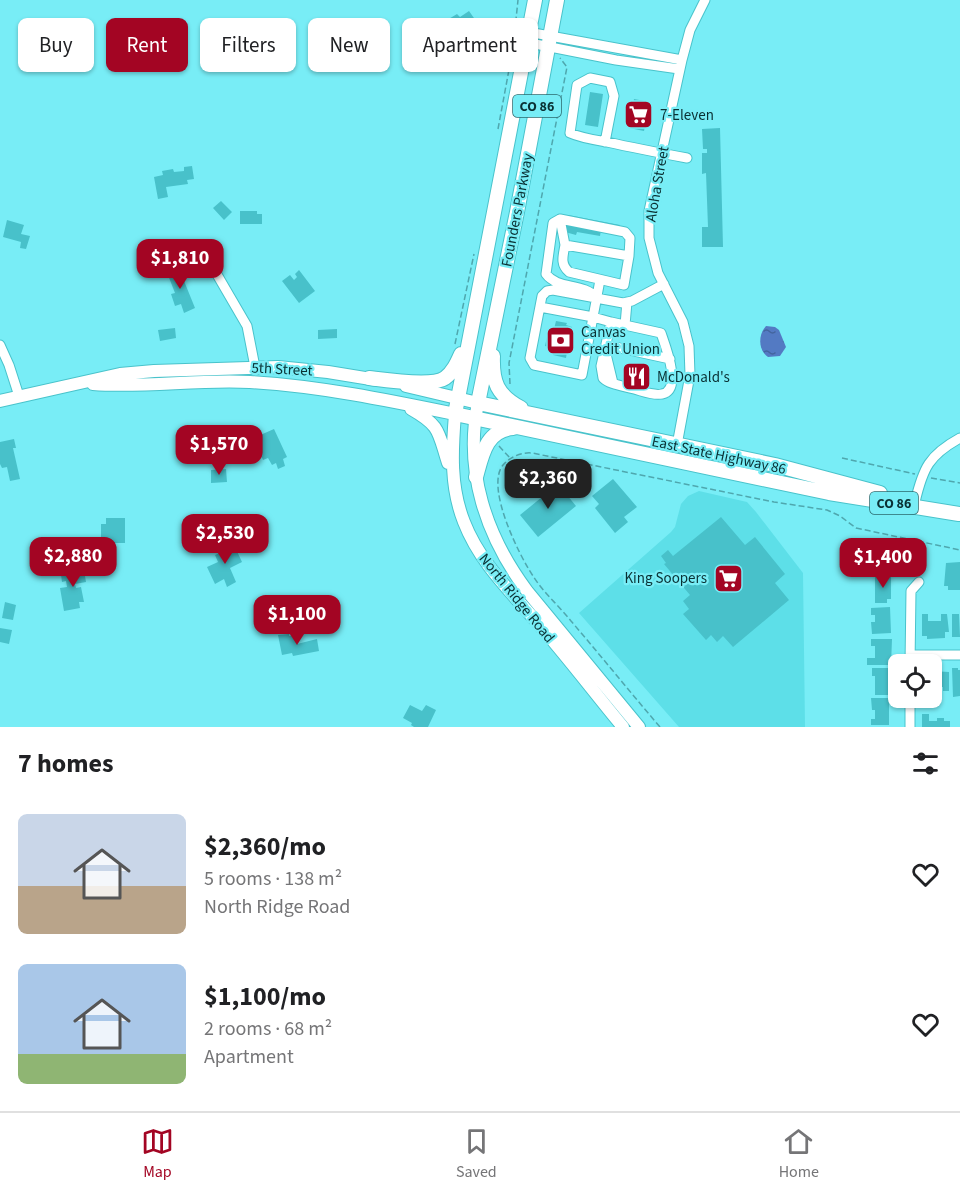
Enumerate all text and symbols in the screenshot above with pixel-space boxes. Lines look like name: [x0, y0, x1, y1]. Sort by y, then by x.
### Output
chip: Buy: [18, 18, 94, 72]
chip: Rent: [106, 18, 188, 72]
chip: Filters: [200, 18, 296, 72]
chip: New: [308, 18, 390, 72]
chip: Apartment: [402, 18, 538, 72]
road number: CO 86: [513, 95, 561, 117]
supermarket icon: 7-Eleven: [623, 99, 655, 131]
place label: 7-Eleven: [660, 105, 714, 126]
street label: Aloha Street: [641, 145, 674, 224]
street label: Founders Parkway: [496, 152, 539, 269]
pin: $1,810: [131, 239, 229, 290]
text: $1,810: [151, 244, 209, 272]
place label: Canvas Credit Union: [581, 322, 660, 360]
bank icon: Canvas Credit Union: [544, 325, 576, 357]
street label: 5th Street: [251, 357, 313, 382]
restaurant icon: McDonald's: [620, 361, 652, 393]
place label: McDonald's: [657, 367, 730, 388]
pin: $1,570: [170, 425, 268, 476]
text: $1,570: [190, 430, 248, 458]
street label: East State Highway 86: [650, 431, 788, 480]
pin: $2,360: [499, 459, 597, 510]
text: $2,360: [519, 464, 577, 492]
road number: CO 86: [870, 492, 918, 514]
pin: $2,530: [176, 514, 274, 565]
text: $2,530: [196, 519, 254, 547]
pin: $2,880: [24, 537, 122, 588]
pin: $1,400: [834, 538, 932, 589]
text: $2,880: [44, 542, 102, 570]
text: $1,400: [854, 543, 912, 571]
street label: North Ridge Road: [474, 549, 559, 648]
supermarket icon: King Soopers: [712, 562, 744, 594]
place label: King Soopers: [624, 568, 707, 589]
pin: $1,100: [248, 595, 346, 646]
text: $1,100: [268, 600, 326, 628]
map controls: [888, 654, 942, 708]
button: locate: [888, 654, 942, 708]
text: 7 homes: [18, 745, 113, 782]
icon: filters: [909, 747, 942, 780]
text: $2,360/mo: [204, 828, 326, 865]
icon: home: [66, 838, 138, 910]
icon: heart: [909, 858, 942, 891]
text: 5 rooms · 138 m²: [204, 865, 342, 893]
text: North Ridge Road: [204, 893, 350, 921]
text: $1,100/mo: [204, 978, 326, 1015]
icon: home: [66, 988, 138, 1060]
icon: heart: [909, 1008, 942, 1041]
text: 2 rooms · 68 m²: [204, 1015, 332, 1043]
text: Apartment: [204, 1043, 294, 1071]
tab: Map: [141, 1125, 174, 1183]
tab: Saved: [456, 1125, 497, 1183]
tab: Home: [779, 1125, 819, 1183]

